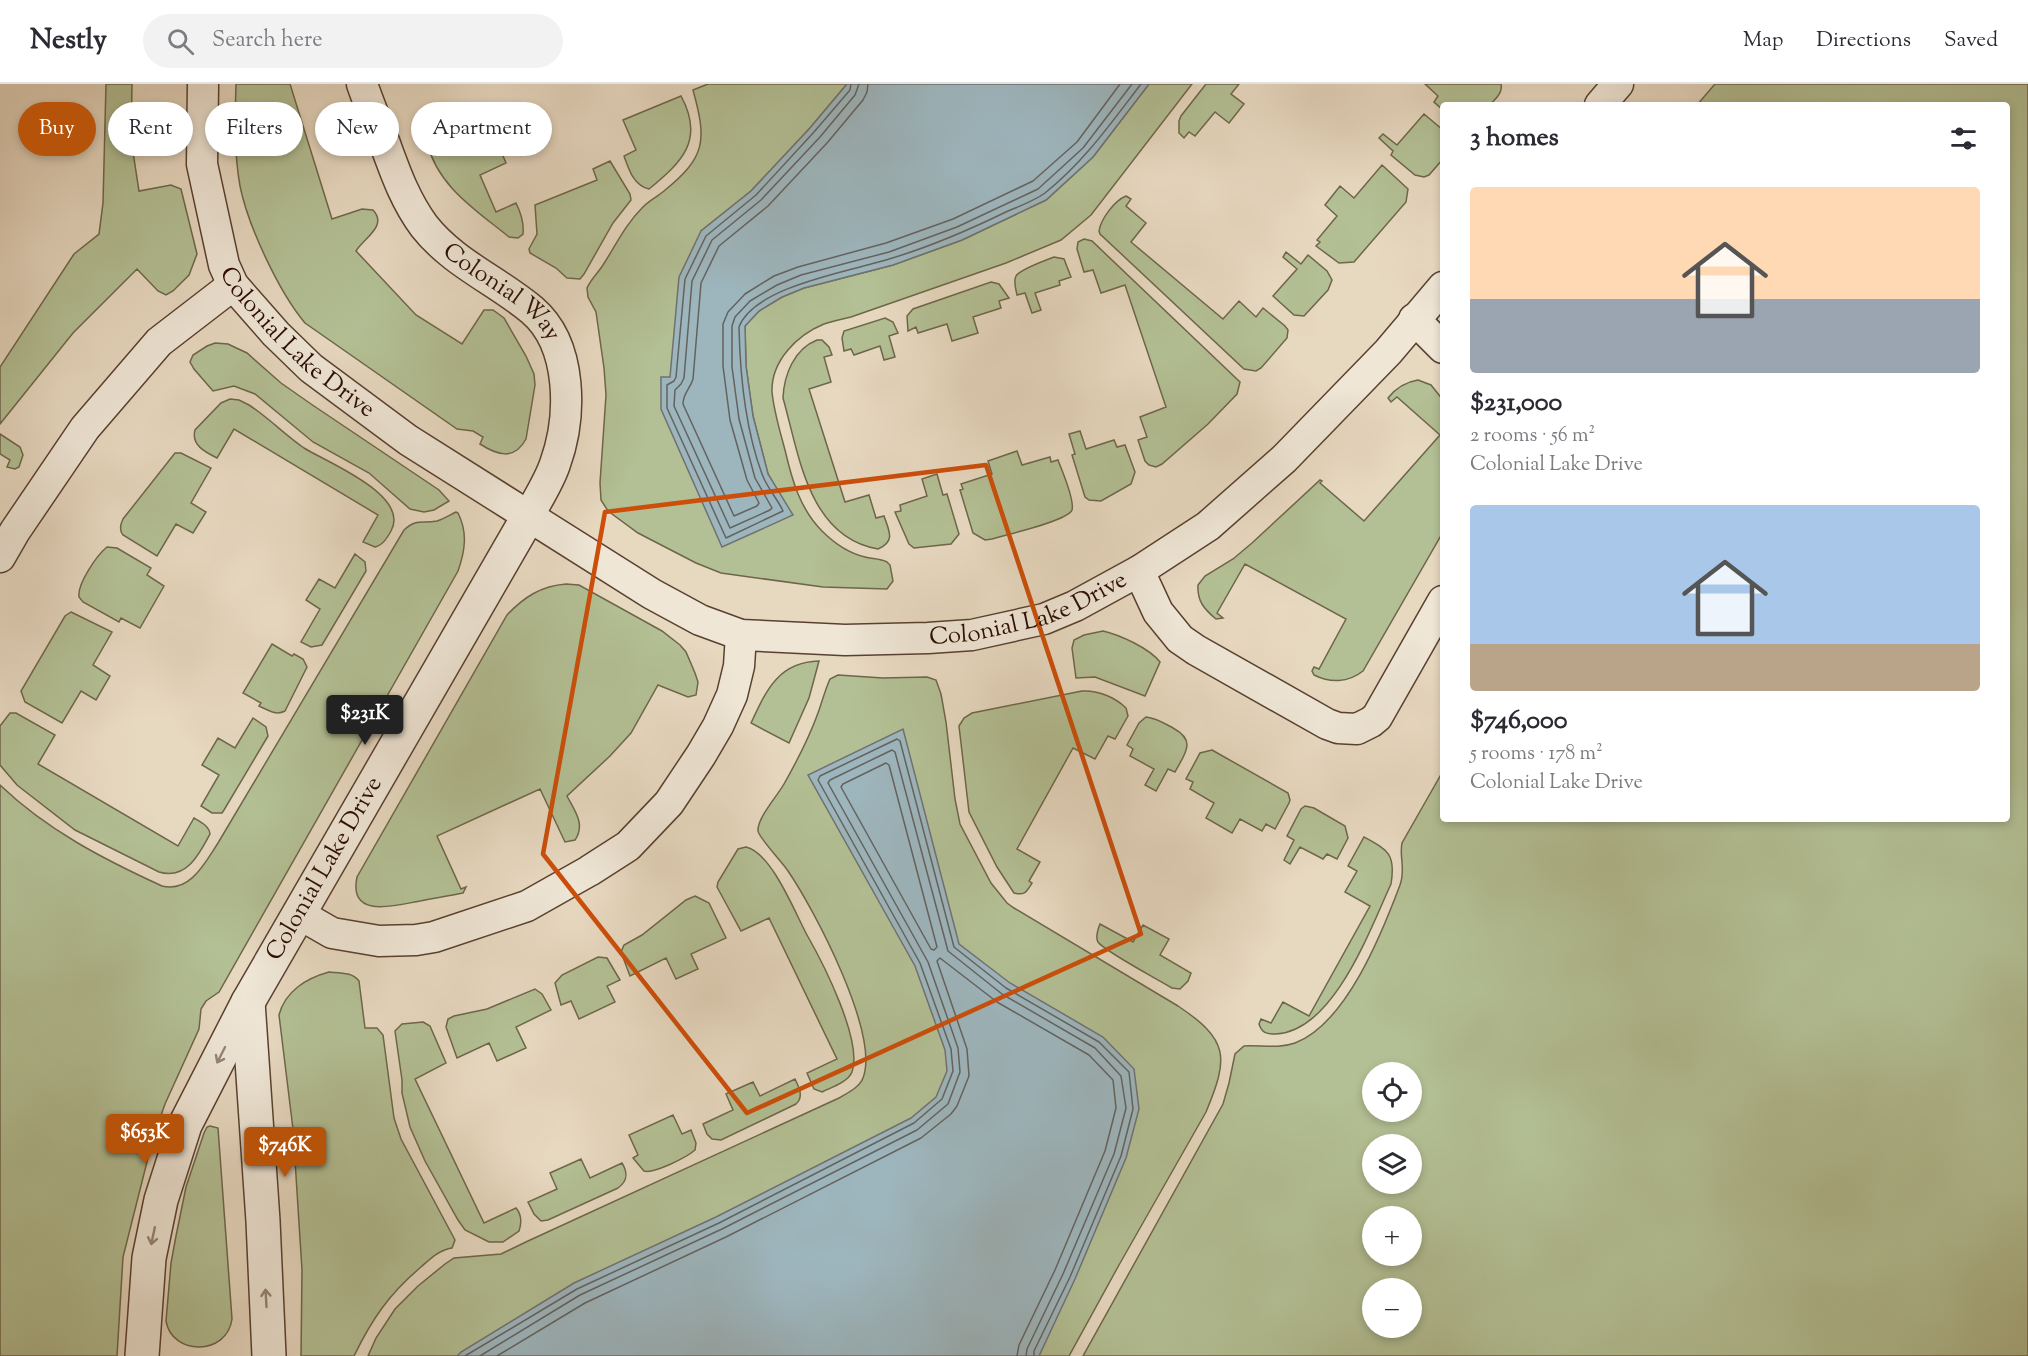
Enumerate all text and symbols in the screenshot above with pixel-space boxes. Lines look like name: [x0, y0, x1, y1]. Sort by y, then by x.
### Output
search box: [143, 14, 563, 68]
text: Nestly: [30, 21, 107, 61]
icon: search: [164, 25, 197, 58]
text: Search here: [212, 25, 322, 57]
text: Map: [1743, 26, 1783, 56]
text: Directions: [1816, 26, 1911, 56]
text: Saved: [1944, 26, 1998, 56]
chip: Buy: [18, 102, 96, 156]
chip: Rent: [108, 102, 193, 156]
chip: Filters: [205, 102, 303, 156]
chip: New: [315, 102, 399, 156]
chip: Apartment: [411, 102, 552, 156]
text: 3 homes: [1470, 120, 1559, 157]
icon: filters: [1947, 122, 1980, 155]
icon: home: [1671, 226, 1779, 334]
street label: Colonial Way: [435, 235, 569, 347]
street label: Colonial Lake Drive: [210, 262, 382, 427]
text: $231,000: [1470, 385, 1562, 422]
text: 2 rooms · 56 m²: [1470, 422, 1595, 451]
text: Colonial Lake Drive: [1470, 451, 1643, 480]
icon: home: [1671, 544, 1779, 652]
street label: Colonial Lake Drive: [928, 564, 1133, 655]
pin: $231K: [323, 695, 407, 746]
text: $231K: [340, 700, 390, 729]
text: $746,000: [1470, 703, 1567, 740]
text: 5 rooms · 178 m²: [1470, 740, 1603, 769]
text: Colonial Lake Drive: [1470, 769, 1643, 798]
street label: Colonial Lake Drive: [258, 771, 391, 967]
one-way arrow: [215, 1045, 226, 1063]
map controls: [1362, 1062, 1422, 1338]
button: locate: [1362, 1062, 1422, 1122]
pin: $653K: [103, 1114, 187, 1165]
text: $653K: [120, 1119, 170, 1148]
pin: $746K: [243, 1127, 327, 1178]
text: $746K: [258, 1132, 312, 1161]
button: layers: [1362, 1134, 1422, 1194]
button: +: [1362, 1206, 1422, 1266]
one-way arrow: [147, 1226, 158, 1246]
button: −: [1362, 1278, 1422, 1338]
one-way arrow: [261, 1288, 272, 1308]

